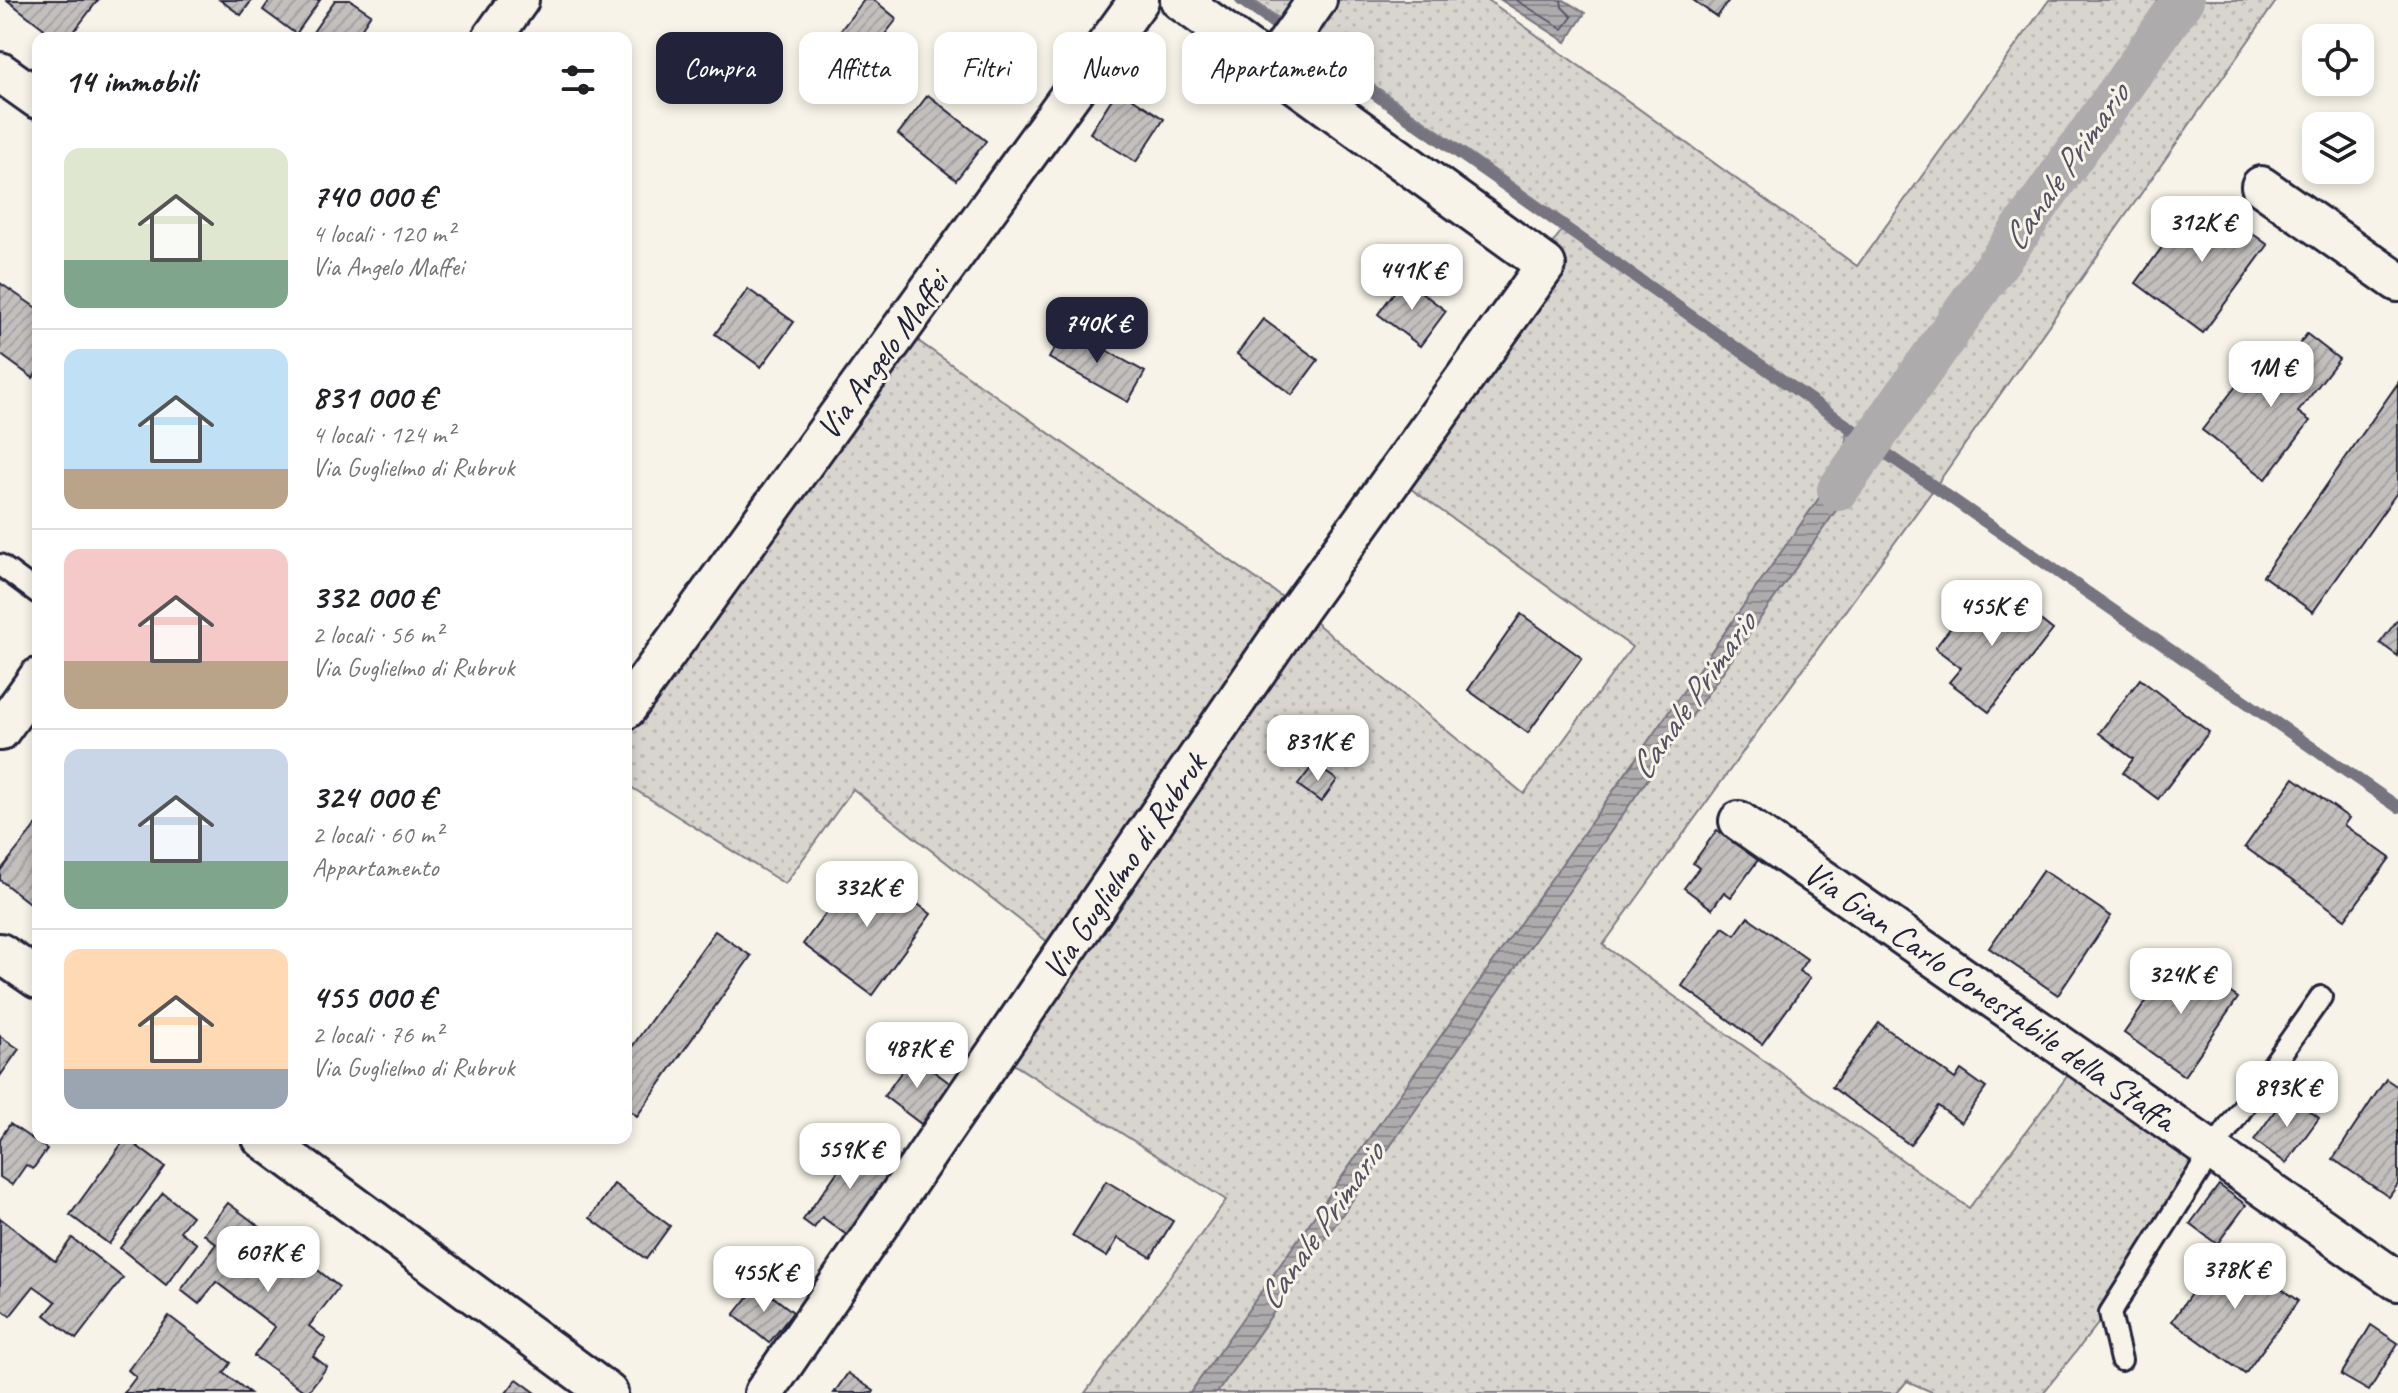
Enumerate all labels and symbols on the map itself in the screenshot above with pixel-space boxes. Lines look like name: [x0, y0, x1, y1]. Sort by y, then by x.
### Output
water label: Canale Primario: [1991, 70, 2142, 259]
pin: 312K €: [2137, 196, 2267, 264]
pin: 441K €: [1347, 244, 1477, 312]
street label: Via Angelo Maffei: [806, 259, 960, 448]
pin: 740K €: [1032, 297, 1162, 365]
pin: 1M €: [2224, 341, 2318, 409]
pin: 455K €: [1927, 580, 2057, 648]
water label: Canale Primario: [1618, 599, 1769, 788]
pin: 831K €: [1253, 715, 1383, 783]
street label: Via Guglielmo di Rubruk: [1032, 742, 1217, 988]
street label: Via Gian Carlo Conestabile della Staffa: [1796, 851, 2186, 1143]
pin: 332K €: [802, 861, 932, 929]
pin: 324K €: [2116, 948, 2246, 1016]
pin: 487K €: [852, 1022, 982, 1090]
pin: 893K €: [2222, 1061, 2352, 1129]
pin: 559K €: [785, 1123, 915, 1191]
water label: Canale Primario: [1246, 1129, 1397, 1318]
pin: 607K €: [203, 1226, 333, 1294]
pin: 378K €: [2170, 1243, 2300, 1311]
pin: 455K €: [699, 1246, 829, 1314]

